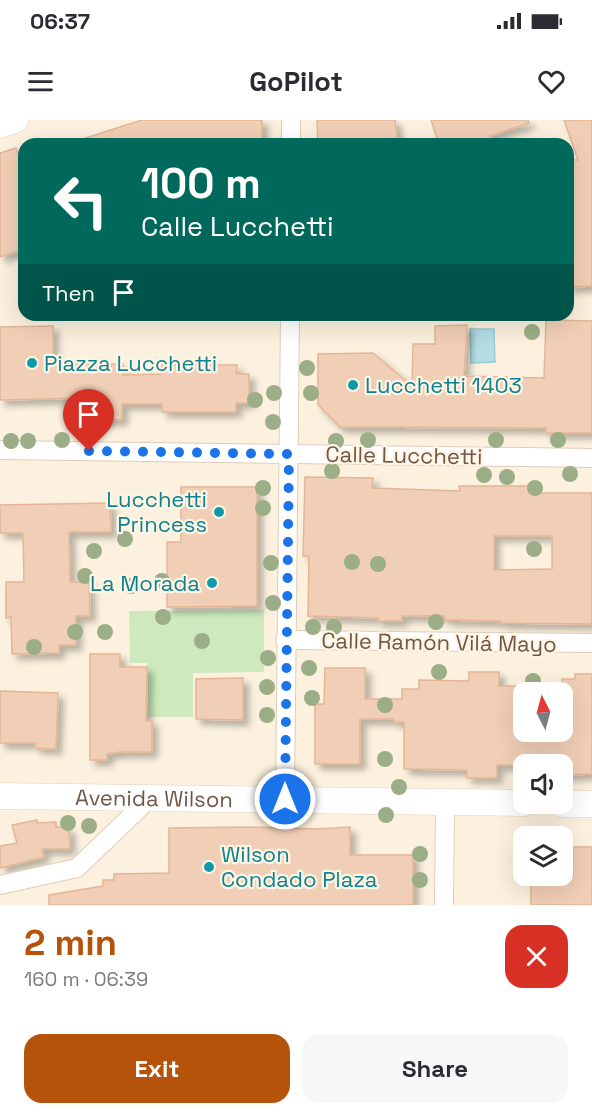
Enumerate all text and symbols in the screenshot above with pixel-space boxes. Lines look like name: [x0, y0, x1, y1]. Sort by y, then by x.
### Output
text: 06:37: [30, 7, 90, 35]
text: GoPilot: [249, 64, 343, 99]
icon: menu: [24, 65, 57, 98]
icon: heart: [535, 65, 568, 98]
text: 100 m: [141, 157, 261, 210]
icon: left: [42, 162, 120, 240]
text: Calle Lucchetti: [141, 209, 334, 244]
icon: arrive: [107, 276, 140, 309]
text: Then: [42, 279, 95, 307]
place label: Piazza Lucchetti: [44, 349, 217, 377]
marker: Piazza Lucchetti: [25, 356, 39, 370]
place label: Lucchetti 1403: [365, 371, 522, 399]
marker: Lucchetti 1403: [346, 378, 360, 392]
pin: [63, 389, 114, 451]
icon: arrive: [72, 398, 105, 431]
street label: Calle Lucchetti: [325, 440, 483, 470]
place label: Lucchetti Princess: [106, 485, 207, 538]
marker: Lucchetti Princess: [212, 505, 226, 519]
place label: La Morada: [90, 569, 200, 597]
marker: La Morada: [205, 576, 219, 590]
street label: Calle Ramón Vilá Mayo: [321, 626, 557, 658]
north arrow: [513, 682, 573, 742]
map controls: [513, 682, 573, 886]
button: sound: [513, 754, 573, 814]
position arrow: [253, 767, 317, 831]
street label: Avenida Wilson: [75, 783, 233, 813]
button: layers: [513, 826, 573, 886]
place label: Wilson Condado Plaza: [221, 840, 378, 893]
marker: Wilson Condado Plaza: [202, 860, 216, 874]
text: 2 min: [24, 920, 117, 966]
button: close: [505, 925, 568, 988]
text: 160 m · 06:39: [24, 966, 148, 992]
button: Exit: [24, 1034, 290, 1103]
button: Share: [302, 1034, 568, 1103]

